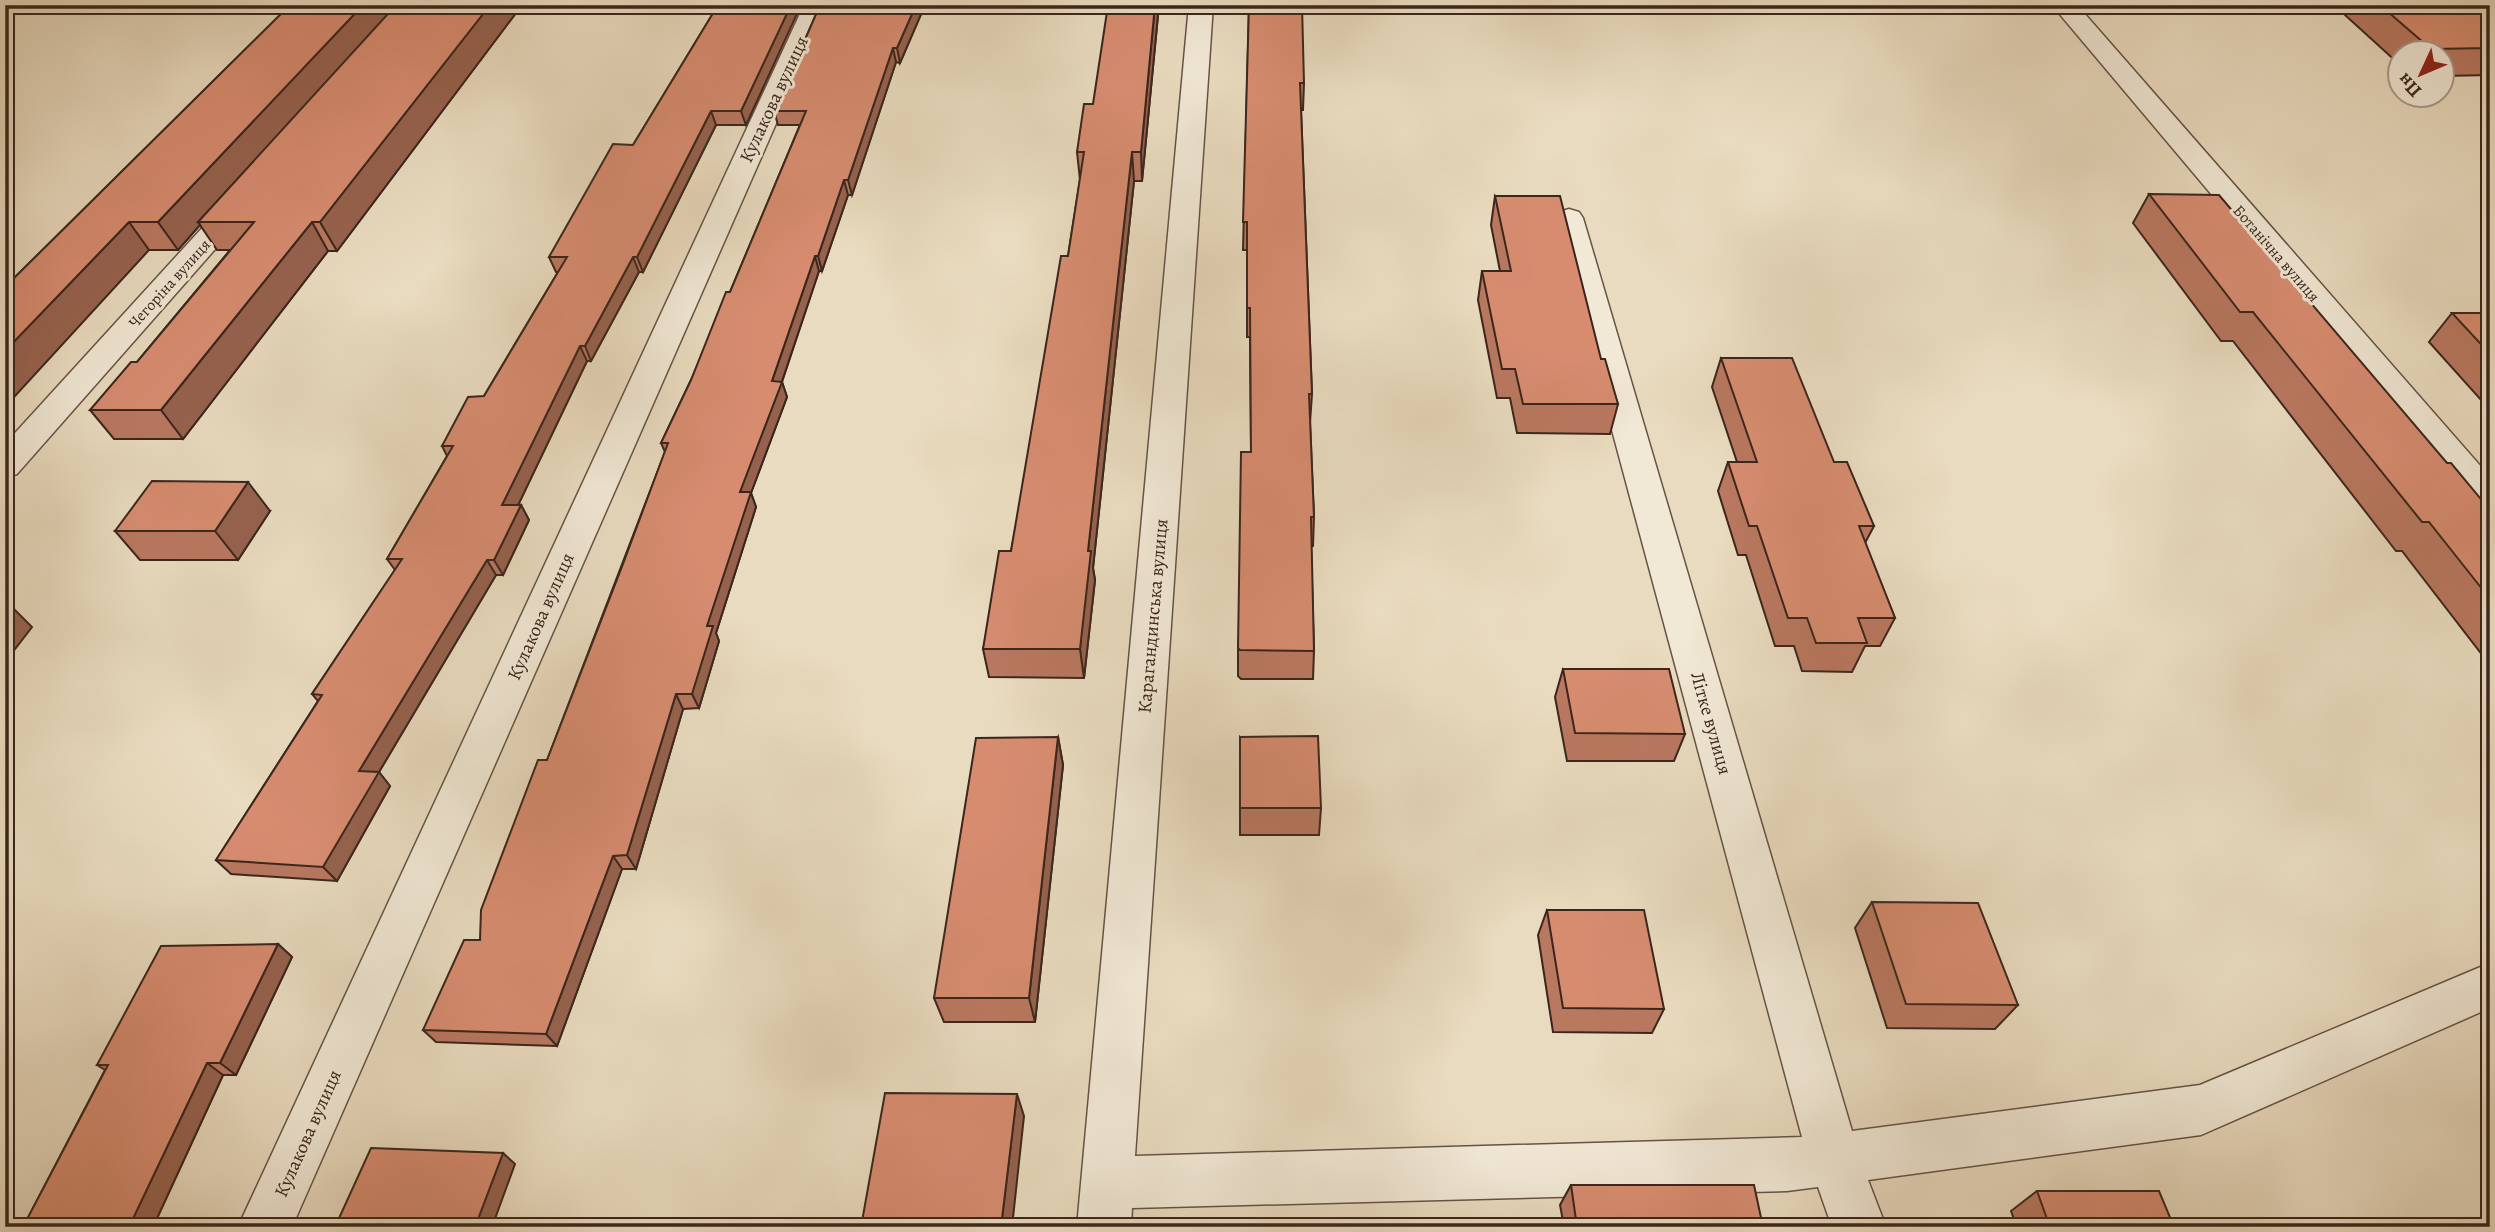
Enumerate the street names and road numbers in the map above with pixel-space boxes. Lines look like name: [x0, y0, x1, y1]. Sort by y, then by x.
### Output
street label: Кулакова вулиця: [733, 32, 815, 167]
street label: Ботанічна вулиця: [2228, 200, 2325, 307]
street label: Чегоріна вулиця: [124, 234, 216, 333]
street label: Карагандинська вулиця: [1132, 518, 1174, 714]
street label: Кулакова вулиця: [501, 549, 581, 684]
street label: Літке вулиця: [1684, 669, 1738, 778]
street label: Кулакова вулиця: [268, 1066, 348, 1201]

